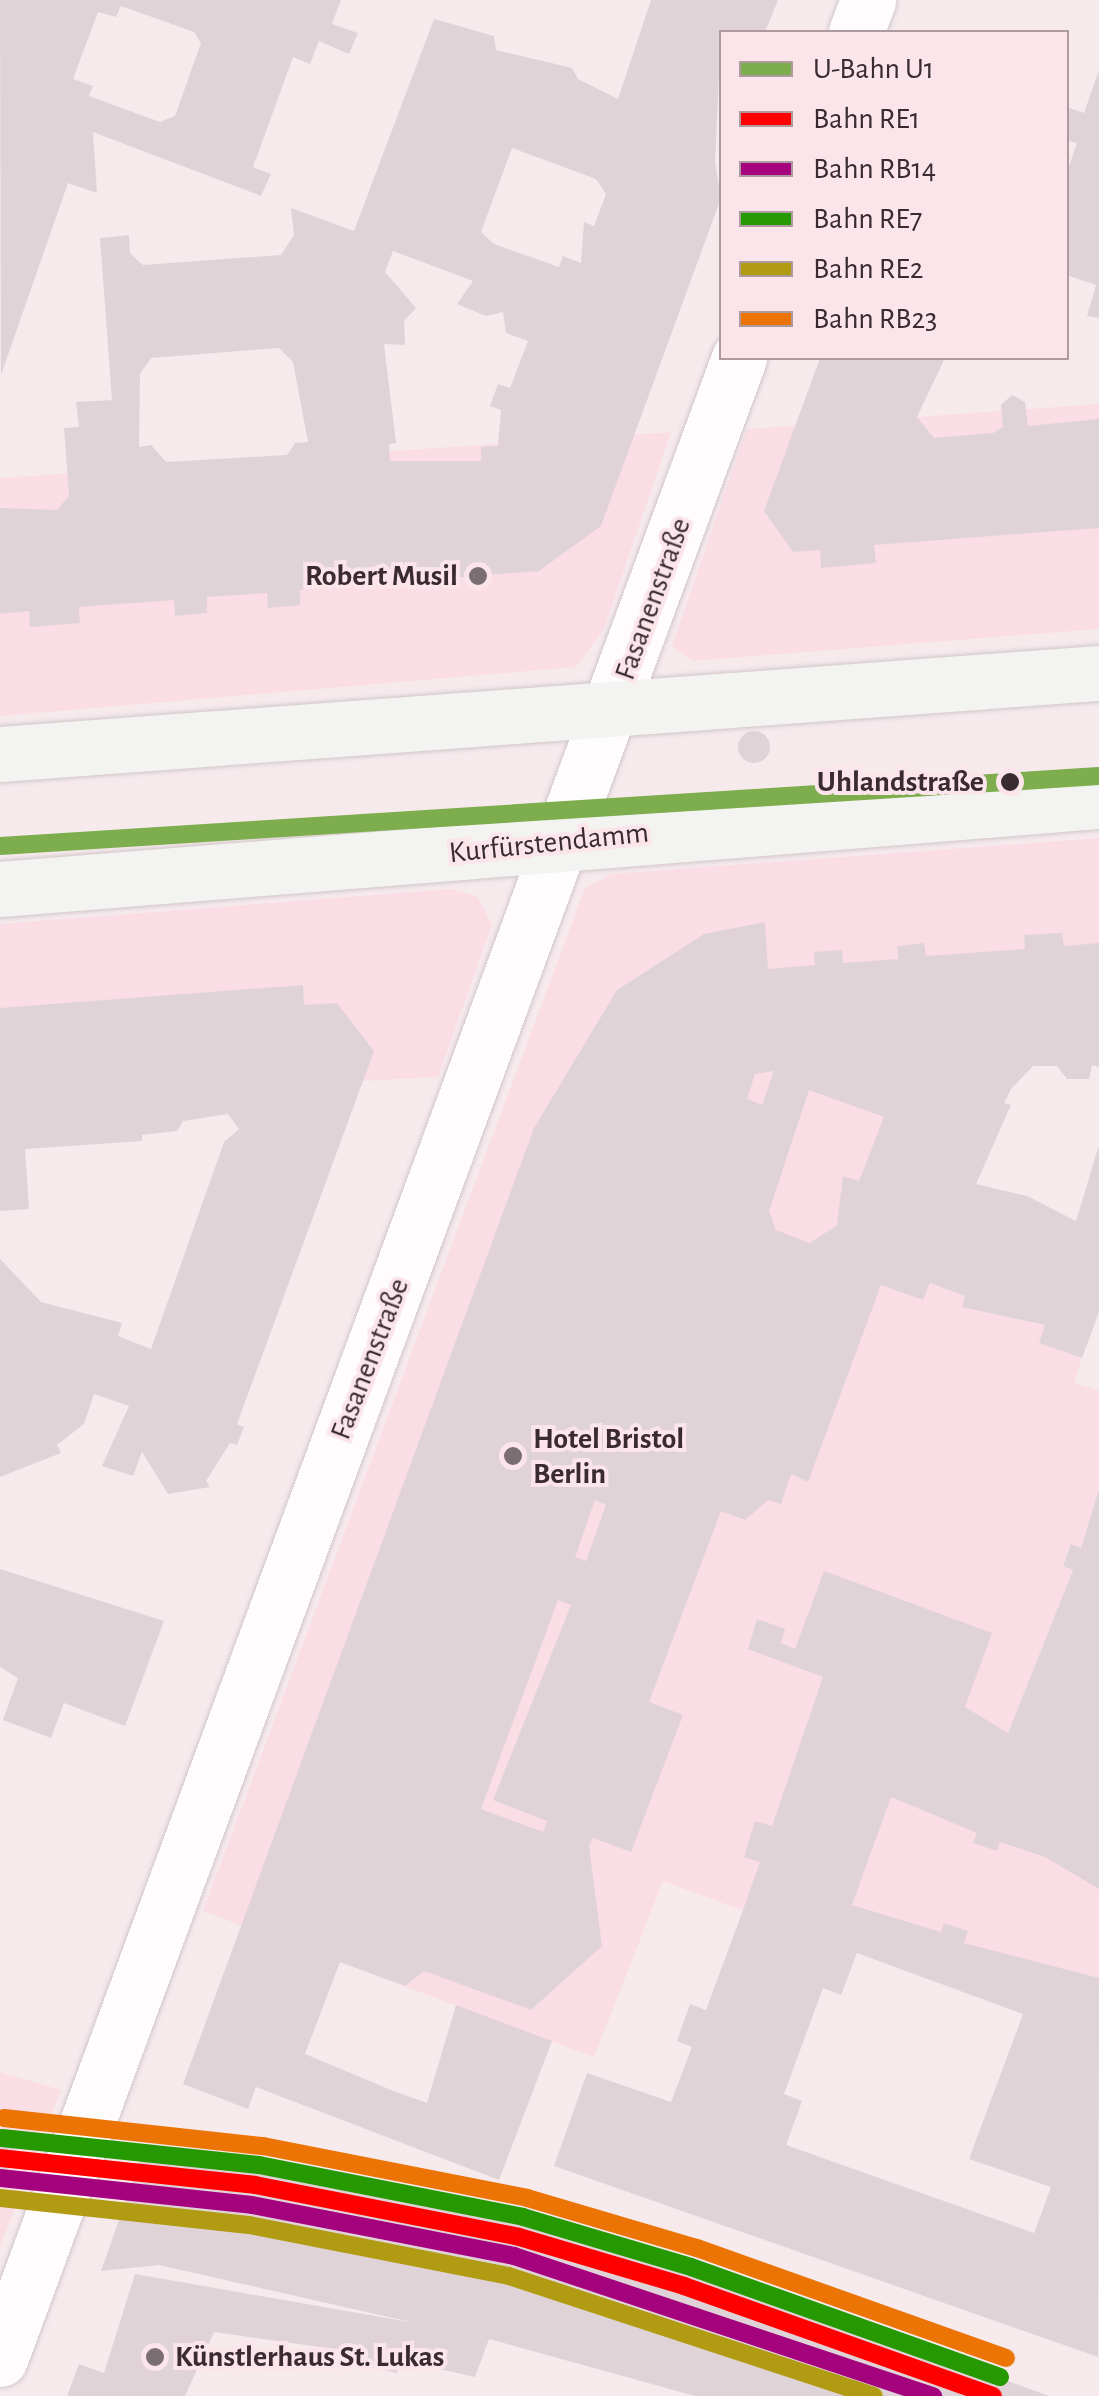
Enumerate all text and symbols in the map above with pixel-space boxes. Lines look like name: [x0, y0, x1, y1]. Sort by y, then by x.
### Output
legend: [719, 30, 1069, 360]
text: U-Bahn U1: [813, 54, 934, 84]
text: Bahn RE1: [813, 104, 920, 134]
text: Bahn RB14: [813, 154, 936, 184]
text: Bahn RE7: [813, 204, 922, 234]
text: Bahn RE2: [813, 254, 923, 284]
text: Bahn RB23: [813, 304, 937, 334]
street label: Fasanenstraße: [607, 513, 699, 685]
place label: Robert Musil: [305, 558, 458, 594]
marker: Robert Musil: [467, 565, 489, 587]
place label: Uhlandstraße: [817, 764, 984, 800]
marker: Uhlandstraße: [993, 765, 1027, 799]
street label: Kurfürstendamm: [447, 815, 651, 871]
street label: Fasanenstraße: [323, 1273, 417, 1445]
place label: Hotel Bristol Berlin: [533, 1421, 684, 1492]
marker: Hotel Bristol Berlin: [502, 1445, 524, 1467]
place label: Künstlerhaus St. Lukas: [175, 2339, 444, 2375]
marker: Künstlerhaus St. Lukas: [144, 2346, 166, 2368]

